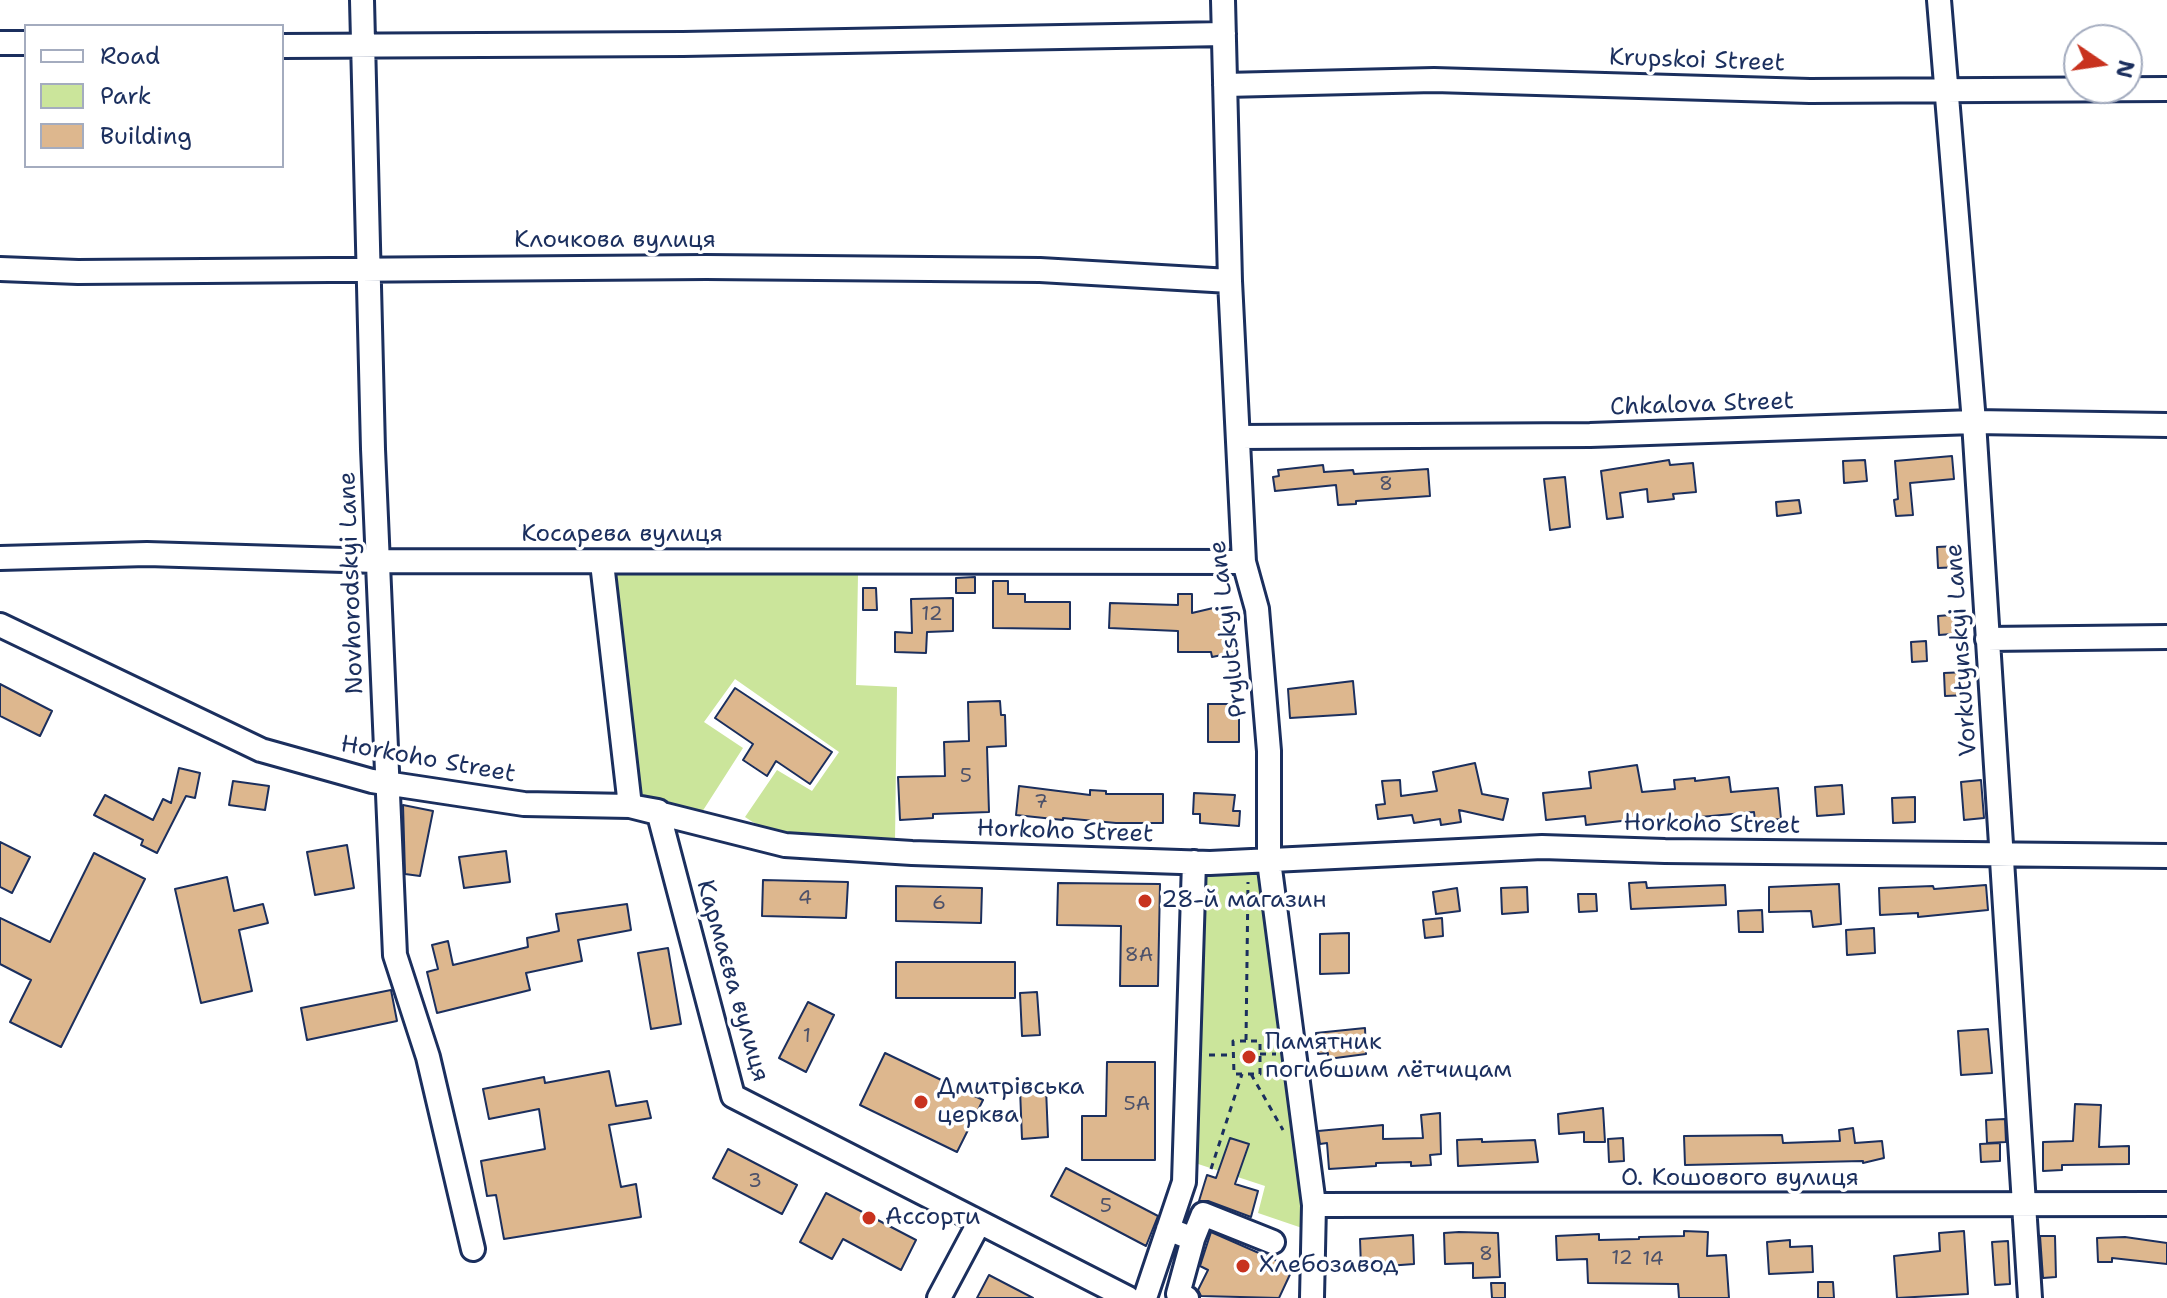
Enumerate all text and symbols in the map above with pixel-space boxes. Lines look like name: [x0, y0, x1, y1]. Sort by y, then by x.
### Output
legend: [24, 24, 284, 168]
north arrow: [2063, 24, 2143, 104]
text: Road: [100, 40, 160, 72]
street label: Krupskoi Street: [1608, 44, 1786, 78]
text: N: [2109, 57, 2141, 81]
text: Park: [100, 80, 152, 112]
text: Building: [100, 120, 192, 152]
street label: Клочкова вулиця: [514, 227, 716, 255]
street label: Chkalova Street: [1609, 387, 1795, 423]
street label: Novhorodskyi Lane: [334, 471, 370, 695]
house number: 8: [1379, 473, 1393, 497]
street label: Косарева вулиця: [521, 521, 723, 549]
street label: Prylutskyi Lane: [1204, 539, 1254, 719]
street label: Vorkutynskyi Lane: [1940, 543, 1984, 757]
house number: 12: [921, 603, 943, 627]
street label: Horkoho Street: [338, 730, 518, 790]
house number: 5: [960, 765, 972, 789]
house number: 7: [1034, 791, 1048, 815]
street label: Horkoho Street: [1623, 809, 1801, 841]
street label: Horkoho Street: [976, 815, 1154, 849]
street label: Кармаєва вулиця: [689, 877, 775, 1085]
house number: 4: [798, 887, 812, 911]
place label: 28-й магазин: [1161, 887, 1327, 915]
house number: 6: [932, 892, 946, 916]
marker: 28-й магазин: [1136, 892, 1154, 910]
house number: 8А: [1125, 944, 1153, 968]
house number: 1: [803, 1025, 811, 1049]
place label: Памятник погибшим лётчицам: [1265, 1029, 1512, 1085]
marker: Памятник погибшим лётчицам: [1240, 1048, 1258, 1066]
place label: Дмитрівська церква: [937, 1074, 1084, 1130]
marker: Дмитрівська церква: [912, 1093, 930, 1111]
house number: 5А: [1124, 1093, 1150, 1117]
street label: О. Кошового вулиця: [1621, 1165, 1859, 1193]
house number: 3: [748, 1170, 762, 1194]
house number: 5: [1100, 1195, 1112, 1219]
place label: Ассорти: [885, 1204, 980, 1232]
marker: Ассорти: [860, 1209, 878, 1227]
house number: 8: [1479, 1243, 1493, 1267]
house number: 12: [1611, 1247, 1633, 1271]
house number: 14: [1642, 1248, 1664, 1272]
place label: Хлебозавод: [1259, 1252, 1398, 1280]
marker: Хлебозавод: [1234, 1257, 1252, 1275]

